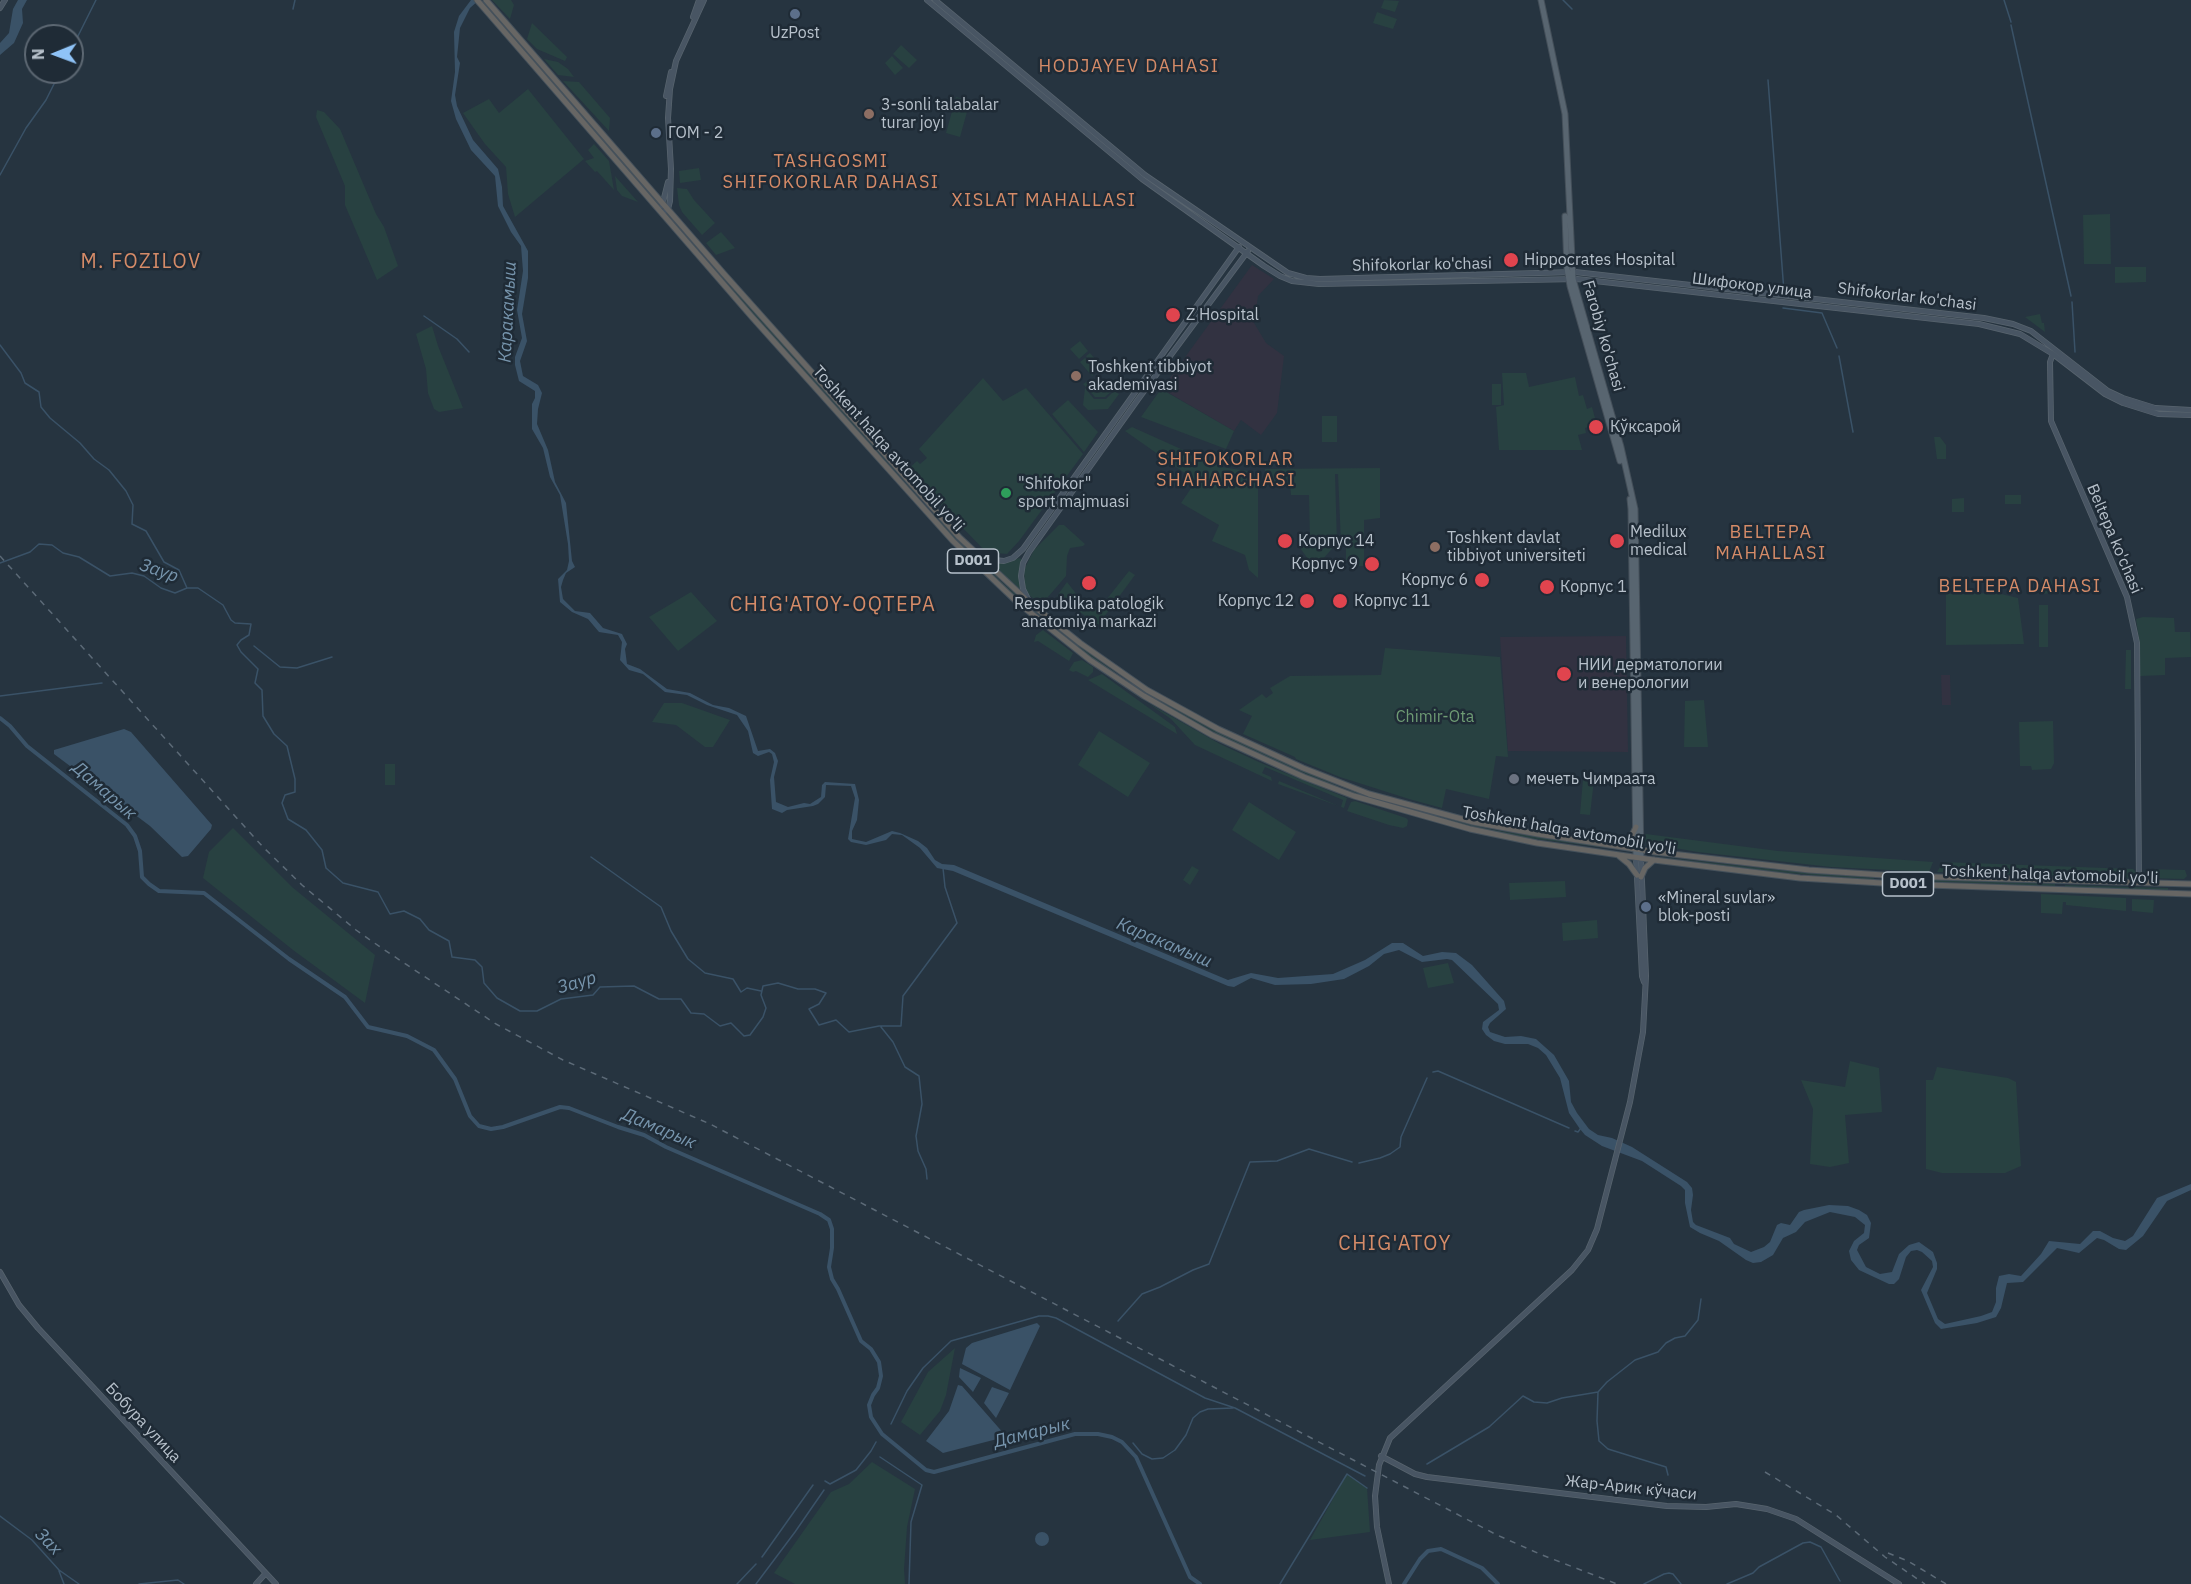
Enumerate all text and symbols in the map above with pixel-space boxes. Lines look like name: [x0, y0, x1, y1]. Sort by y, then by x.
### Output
marker: UzPost: [788, 7, 802, 21]
place label: UzPost: [770, 23, 820, 43]
north arrow: [24, 24, 84, 84]
text: N: [28, 48, 48, 60]
district label: HODJAYEV DAHASI: [1039, 56, 1219, 78]
place label: 3-sonli talabalar turar joyi: [881, 95, 999, 133]
marker: 3-sonli talabalar turar joyi: [862, 107, 876, 121]
place label: ГОМ - 2: [668, 123, 723, 143]
marker: ГОМ - 2: [649, 126, 663, 140]
district label: TASHGOSMI SHIFOKORLAR DAHASI: [722, 151, 940, 194]
district label: XISLAT MAHALLASI: [952, 190, 1136, 212]
district label: M. FOZILOV: [80, 250, 202, 274]
place label: Hippocrates Hospital: [1524, 250, 1675, 270]
marker: Hippocrates Hospital: [1502, 251, 1520, 269]
street label: Shifokorlar ko'chasi: [1352, 254, 1492, 276]
water label: Каракамыш: [495, 261, 521, 363]
street label: Шифокор улица: [1691, 269, 1813, 303]
street label: Farobiy ko'chasi: [1578, 278, 1628, 394]
street label: Shifokorlar ko'chasi: [1836, 279, 1978, 315]
place label: Z Hospital: [1186, 305, 1259, 325]
marker: Z Hospital: [1164, 306, 1182, 324]
place label: Toshkent tibbiyot akademiyasi: [1088, 357, 1212, 395]
street label: Toshkent halqa avtomobil yo'li: [808, 362, 968, 536]
marker: Toshkent tibbiyot akademiyasi: [1069, 369, 1083, 383]
place label: Кўксарой: [1610, 417, 1681, 437]
marker: Кўксарой: [1587, 418, 1605, 436]
district label: SHIFOKORLAR SHAHARCHASI: [1156, 449, 1296, 492]
place label: "Shifokor" sport majmuasi: [1018, 474, 1129, 512]
street label: Beltepa ko'chasi: [2082, 481, 2146, 597]
marker: "Shifokor" sport majmuasi: [999, 486, 1013, 500]
place label: Medilux medical: [1630, 522, 1687, 560]
district label: BELTEPA MAHALLASI: [1715, 522, 1827, 564]
place label: Toshkent davlat tibbiyot universiteti: [1447, 528, 1586, 566]
place label: Корпус 14: [1298, 531, 1374, 551]
marker: Корпус 14: [1276, 532, 1294, 550]
marker: Medilux medical: [1608, 532, 1626, 550]
marker: Toshkent davlat tibbiyot universiteti: [1428, 540, 1442, 554]
road number: D001: [948, 549, 998, 573]
water label: Заур: [137, 554, 181, 588]
place label: Корпус 9: [1291, 554, 1358, 574]
marker: Корпус 9: [1363, 555, 1381, 573]
place label: Корпус 6: [1401, 570, 1468, 590]
marker: Корпус 6: [1473, 571, 1491, 589]
marker: Respublika patologik anatomiya markazi: [1080, 574, 1098, 592]
district label: BELTEPA DAHASI: [1938, 576, 2102, 598]
place label: Корпус 1: [1560, 577, 1627, 597]
marker: Корпус 1: [1538, 578, 1556, 596]
place label: Корпус 12: [1218, 591, 1294, 611]
place label: Корпус 11: [1354, 591, 1430, 611]
marker: Корпус 12: [1298, 592, 1316, 610]
marker: Корпус 11: [1331, 592, 1349, 610]
district label: CHIG'ATOY-OQTEPA: [730, 593, 936, 617]
place label: Respublika patologik anatomiya markazi: [1014, 594, 1164, 632]
place label: НИИ дерматологии и венерологии: [1578, 655, 1723, 693]
marker: НИИ дерматологии и венерологии: [1555, 665, 1573, 683]
park label: Chimir-Ota: [1396, 707, 1474, 727]
water label: Дамарык: [67, 757, 141, 825]
place label: мечеть Чимраата: [1526, 769, 1656, 789]
marker: мечеть Чимраата: [1507, 772, 1521, 786]
street label: Toshkent halqa avtomobil yo'li: [1461, 803, 1677, 859]
street label: Toshkent halqa avtomobil yo'li: [1941, 862, 2159, 888]
road number: D001: [1882, 872, 1934, 896]
place label: «Mineral suvlar» blok-posti: [1658, 888, 1775, 926]
marker: «Mineral suvlar» blok-posti: [1639, 900, 1653, 914]
water label: Каракамыш: [1113, 913, 1215, 973]
water label: Заур: [555, 967, 599, 999]
water label: Дамарык: [619, 1104, 699, 1154]
district label: CHIG'ATOY: [1338, 1232, 1452, 1256]
street label: Бобура улица: [101, 1379, 185, 1467]
water label: Дамарык: [992, 1413, 1072, 1453]
street label: Жар-Арик кўчаси: [1564, 1472, 1698, 1504]
water label: Зах: [30, 1524, 66, 1560]

